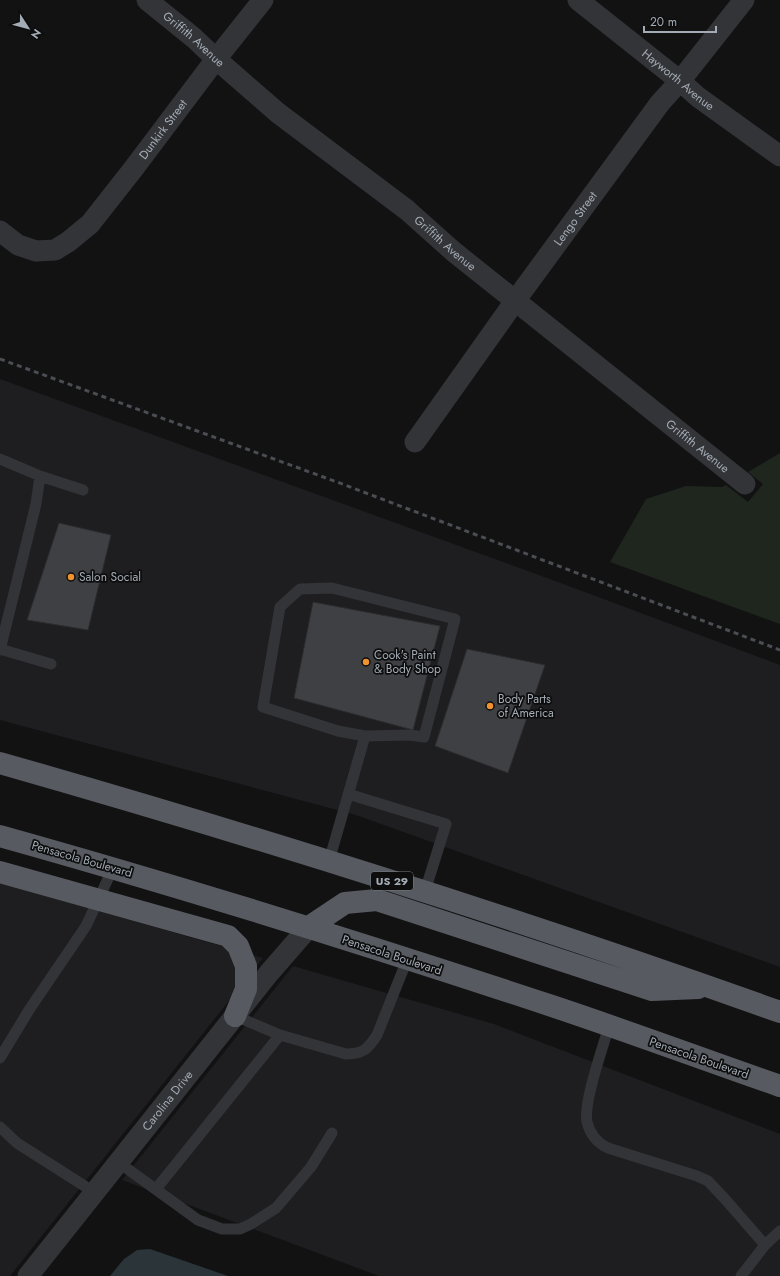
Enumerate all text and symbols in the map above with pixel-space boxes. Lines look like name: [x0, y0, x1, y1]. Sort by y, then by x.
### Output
street label: Griffith Avenue: [159, 7, 228, 71]
north arrow: [8, 8, 48, 48]
scale bar: [644, 8, 716, 34]
text: 20 m: [650, 13, 677, 31]
text: N: [27, 26, 45, 42]
street label: Hayworth Avenue: [638, 45, 718, 115]
street label: Dunkirk Street: [135, 96, 192, 163]
street label: Lengo Street: [549, 188, 601, 250]
street label: Griffith Avenue: [410, 211, 480, 275]
street label: Griffith Avenue: [662, 415, 733, 477]
place label: Salon Social: [79, 568, 141, 586]
marker: Salon Social: [66, 572, 76, 582]
place label: Cook's Paint & Body Shop: [374, 646, 441, 678]
marker: Cook's Paint & Body Shop: [361, 657, 371, 667]
place label: Body Parts of America: [498, 690, 554, 722]
marker: Body Parts of America: [485, 701, 495, 711]
street label: Pensacola Boulevard: [30, 836, 134, 882]
road number: US 29: [371, 872, 413, 890]
street label: Pensacola Boulevard: [340, 930, 444, 980]
street label: Pensacola Boulevard: [647, 1033, 751, 1083]
street label: Carolina Drive: [138, 1067, 197, 1135]

